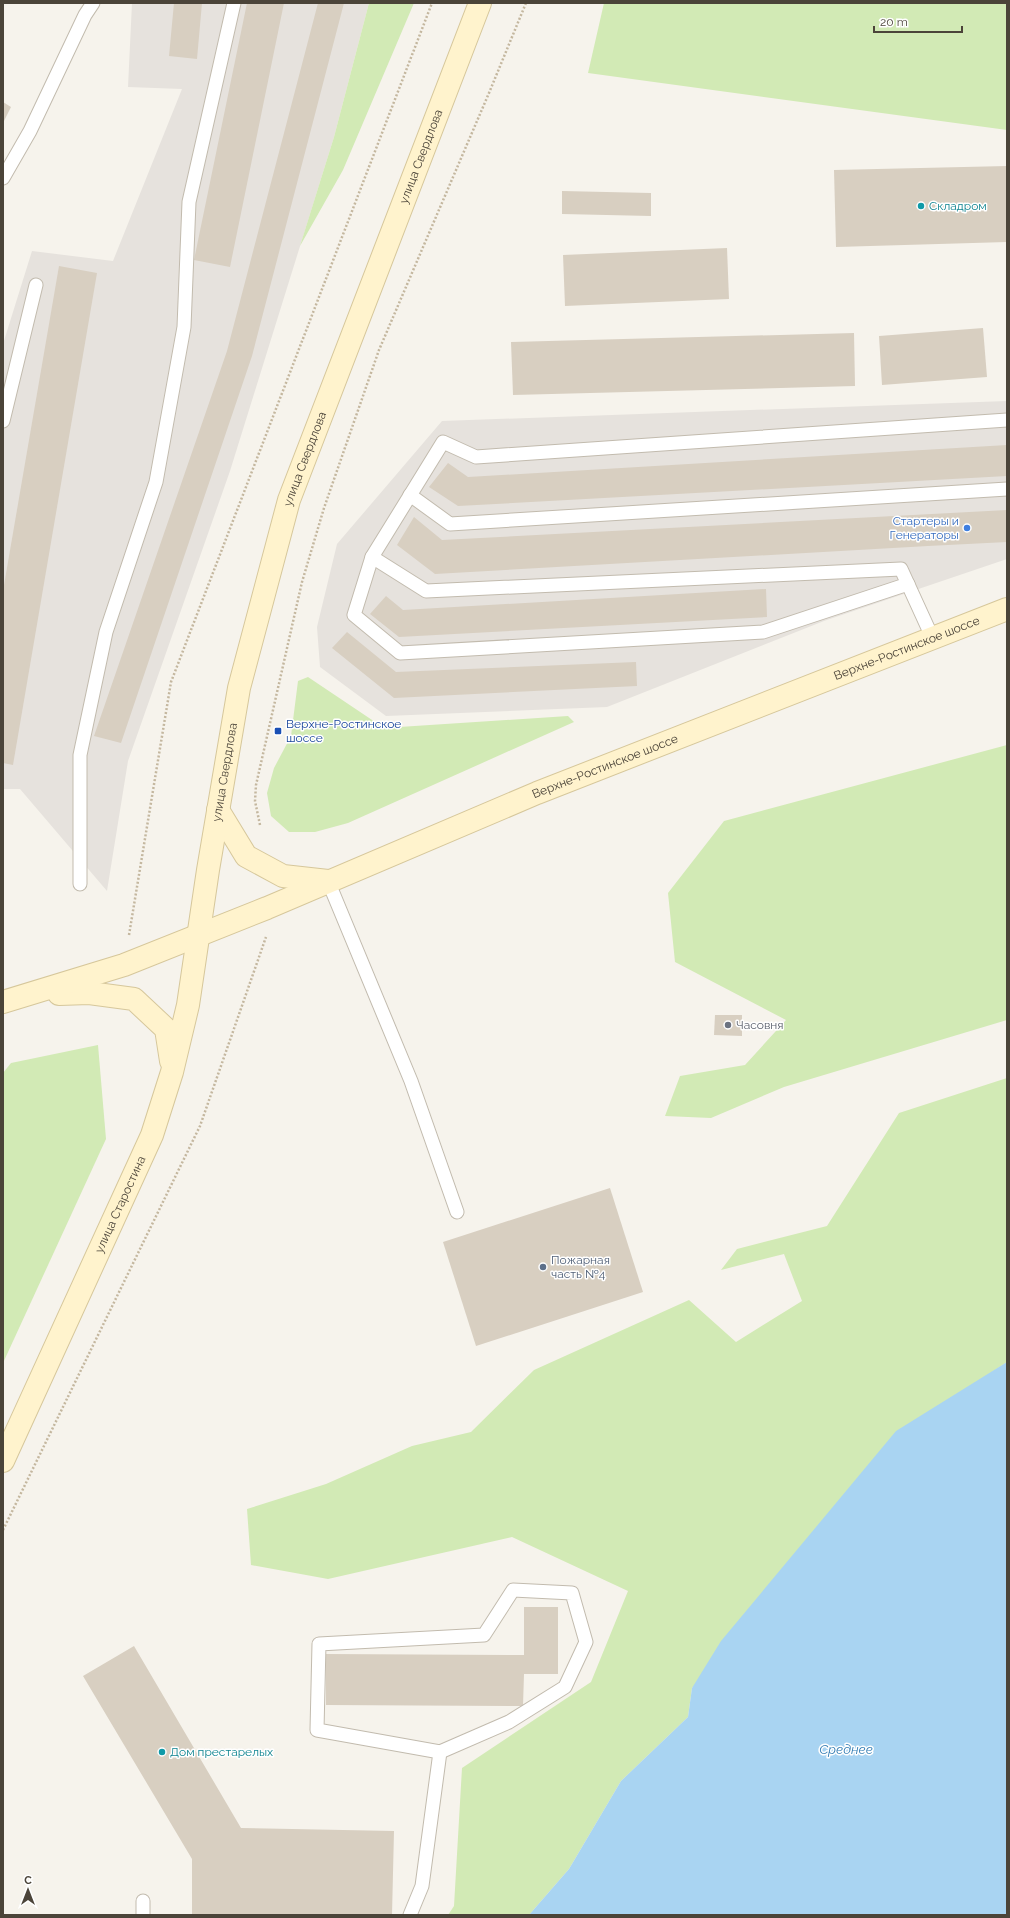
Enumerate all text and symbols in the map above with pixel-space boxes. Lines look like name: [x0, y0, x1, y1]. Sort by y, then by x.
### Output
scale bar: [874, 8, 962, 34]
text: 20 m: [880, 15, 908, 29]
street label: улица Свердлова: [397, 107, 445, 206]
place label: Складром: [929, 199, 987, 213]
marker: Складром: [916, 201, 926, 211]
street label: улица Свердлова: [281, 410, 329, 508]
place label: Стартеры и Генераторы: [889, 514, 959, 542]
marker: Стартеры и Генераторы: [962, 523, 972, 533]
street label: Верхне-Ростинское шоссе: [832, 613, 982, 683]
place label: Верхне-Ростинское шоссе: [286, 717, 401, 745]
street label: улица Свердлова: [209, 722, 240, 823]
marker: Верхне-Ростинское шоссе: [273, 726, 283, 736]
street label: Верхне-Ростинское шоссе: [530, 732, 680, 801]
place label: Часовня: [736, 1018, 784, 1032]
marker: Часовня: [723, 1020, 733, 1030]
street label: улица Старостина: [92, 1154, 148, 1255]
place label: Пожарная часть №4: [551, 1253, 610, 1281]
marker: Пожарная часть №4: [538, 1262, 548, 1272]
water label: Среднее: [819, 1742, 873, 1757]
place label: Дом престарелых: [170, 1745, 273, 1759]
marker: Дом престарелых: [157, 1747, 167, 1757]
north arrow: [8, 1870, 48, 1910]
text: С: [24, 1874, 32, 1887]

